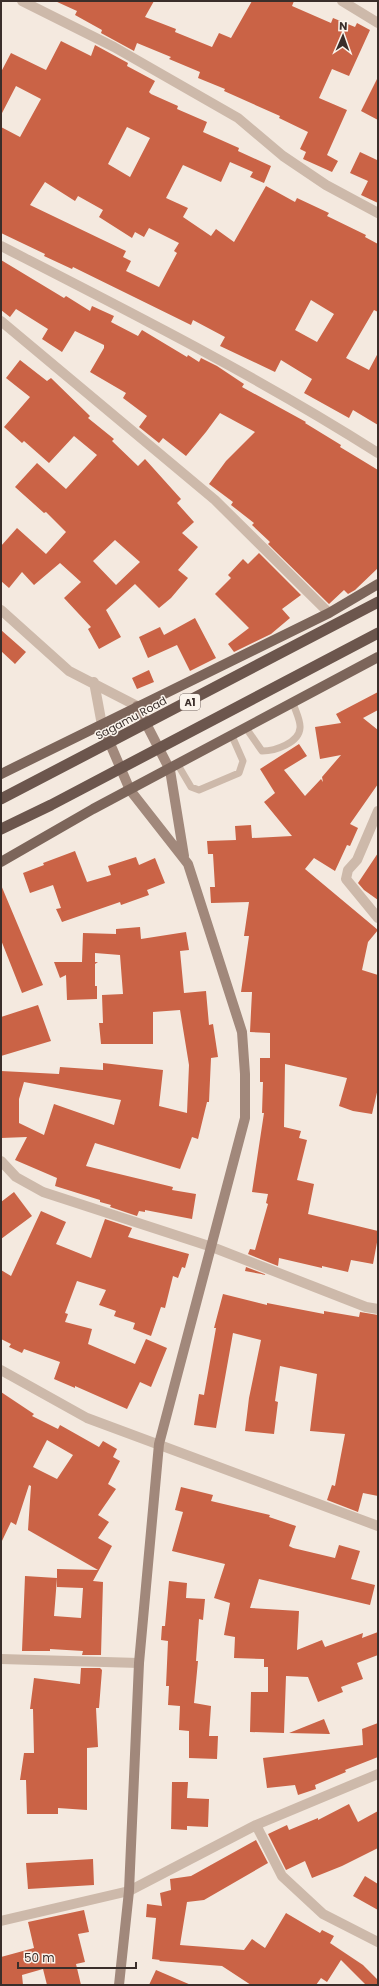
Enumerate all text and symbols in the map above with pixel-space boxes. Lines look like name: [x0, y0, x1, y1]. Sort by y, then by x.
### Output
north arrow: [323, 16, 363, 56]
text: N: [339, 18, 348, 34]
street label: Sagamu Road: [93, 692, 169, 744]
road number: A1: [180, 694, 200, 710]
scale bar: [18, 1944, 136, 1970]
text: 50 m: [24, 1949, 55, 1966]

